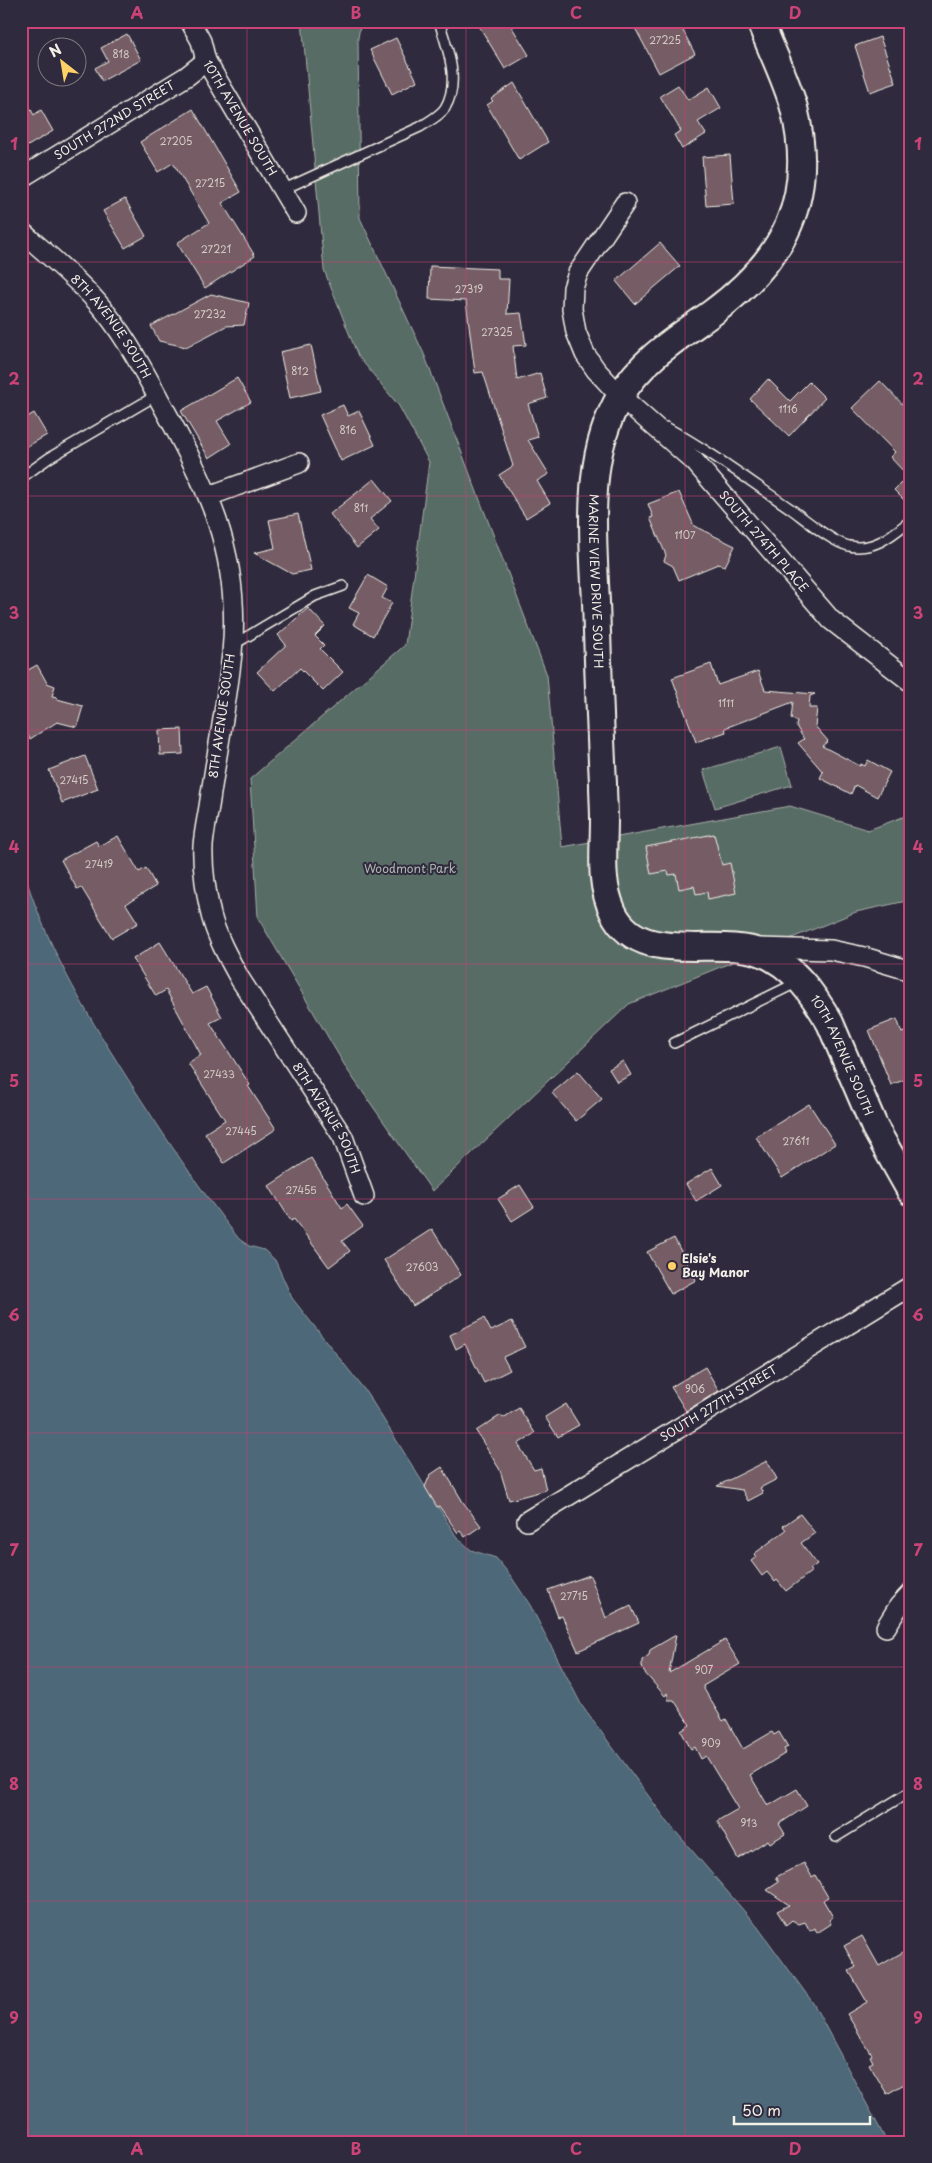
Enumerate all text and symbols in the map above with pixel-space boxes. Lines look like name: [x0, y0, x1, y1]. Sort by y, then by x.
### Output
text: A: [131, 0, 144, 24]
text: B: [351, 0, 362, 24]
text: C: [570, 0, 582, 24]
text: D: [789, 0, 801, 24]
house number: 27225: [649, 32, 681, 47]
north arrow: [38, 38, 88, 88]
text: N: [45, 39, 65, 62]
house number: 818: [112, 46, 130, 61]
street label: 10TH AVENUE SOUTH: [200, 57, 282, 179]
street label: SOUTH 272ND STREET: [50, 75, 179, 164]
text: 1: [10, 131, 18, 155]
text: 1: [914, 131, 922, 155]
house number: 27205: [160, 133, 192, 148]
house number: 27215: [195, 175, 225, 190]
house number: 27221: [201, 241, 231, 256]
street label: 8TH AVENUE SOUTH: [67, 270, 156, 381]
house number: 27319: [455, 281, 483, 296]
house number: 27232: [194, 306, 226, 321]
house number: 27325: [481, 324, 513, 339]
house number: 812: [291, 363, 309, 378]
text: 2: [8, 366, 20, 390]
text: 2: [912, 366, 924, 390]
house number: 1116: [778, 401, 798, 416]
house number: 816: [339, 422, 357, 437]
street label: SOUTH 274TH PLACE: [715, 486, 813, 596]
street label: MARINE VIEW DRIVE SOUTH: [585, 493, 608, 669]
house number: 811: [354, 500, 368, 515]
house number: 1107: [674, 527, 696, 542]
text: 3: [9, 600, 19, 624]
text: 3: [913, 600, 923, 624]
street label: 8TH AVENUE SOUTH: [203, 652, 239, 779]
house number: 1111: [718, 695, 734, 710]
house number: 27415: [60, 772, 88, 787]
text: 4: [9, 834, 20, 858]
text: 4: [913, 834, 924, 858]
house number: 27419: [85, 856, 113, 871]
park label: Woodmont Park: [364, 859, 456, 877]
street label: 10TH AVENUE SOUTH: [807, 991, 879, 1118]
street label: 8TH AVENUE SOUTH: [289, 1058, 365, 1176]
house number: 27433: [203, 1066, 235, 1081]
text: 5: [9, 1068, 19, 1092]
text: 5: [913, 1068, 923, 1092]
house number: 27445: [225, 1123, 257, 1138]
house number: 27611: [783, 1133, 809, 1148]
house number: 27455: [285, 1182, 317, 1197]
place label: Elsie's Bay Manor: [682, 1249, 750, 1281]
house number: 27603: [406, 1259, 438, 1274]
marker: Elsie's Bay Manor: [666, 1260, 678, 1272]
text: 6: [8, 1302, 20, 1326]
text: 6: [912, 1302, 924, 1326]
street label: SOUTH 277TH STREET: [656, 1359, 781, 1446]
house number: 906: [685, 1381, 705, 1396]
text: 7: [9, 1537, 19, 1561]
text: 7: [913, 1537, 923, 1561]
house number: 27715: [560, 1588, 588, 1603]
house number: 907: [695, 1662, 714, 1677]
house number: 909: [701, 1735, 721, 1750]
text: 8: [9, 1771, 19, 1795]
text: 8: [913, 1771, 923, 1795]
house number: 913: [741, 1815, 758, 1830]
text: 9: [9, 2005, 19, 2029]
text: 9: [913, 2005, 923, 2029]
scale bar: [734, 2093, 871, 2125]
text: 50 m: [742, 2098, 781, 2121]
text: A: [131, 2136, 144, 2160]
text: B: [351, 2136, 362, 2160]
text: C: [570, 2136, 582, 2160]
text: D: [789, 2136, 801, 2160]

